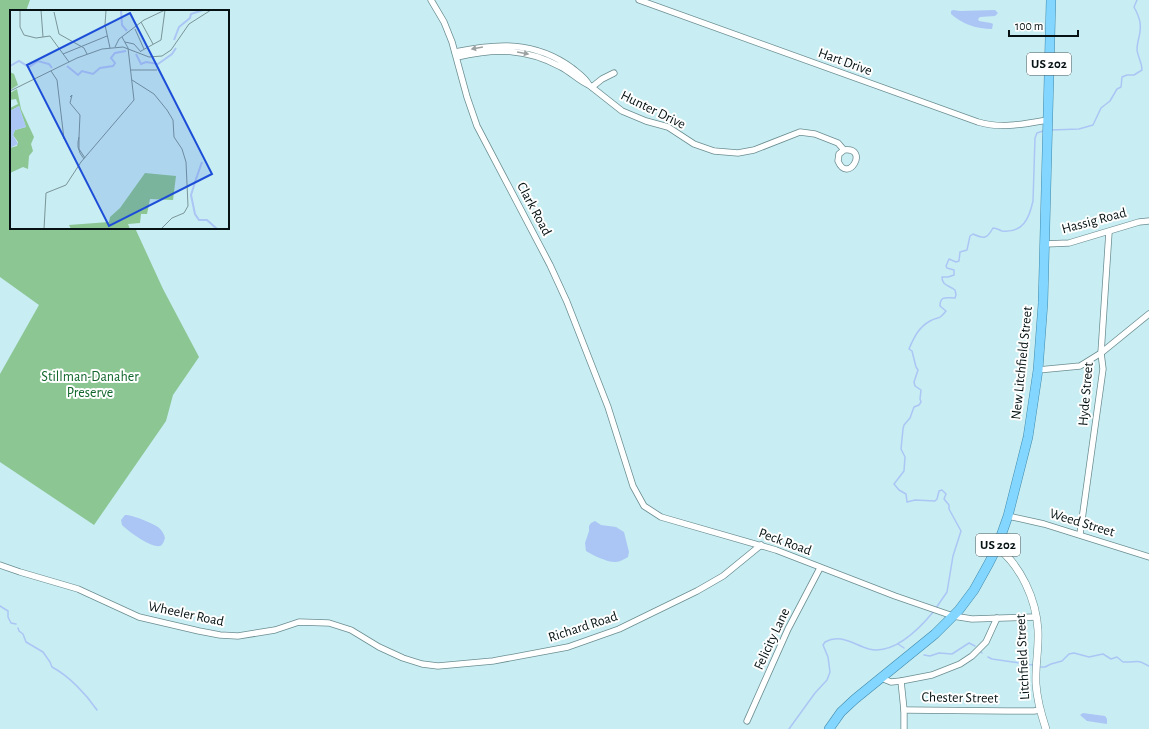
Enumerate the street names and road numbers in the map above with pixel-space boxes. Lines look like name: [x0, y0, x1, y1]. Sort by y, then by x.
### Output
street label: Hart Drive: [816, 46, 874, 78]
road number: US 202: [1027, 53, 1071, 75]
street label: Hunter Drive: [618, 88, 688, 132]
street label: Clark Road: [514, 180, 554, 238]
street label: Hassig Road: [1060, 206, 1128, 236]
street label: New Litchfield Street: [1009, 305, 1035, 420]
street label: Hyde Street: [1076, 361, 1096, 426]
street label: Weed Street: [1048, 506, 1117, 540]
street label: Peck Road: [757, 526, 813, 558]
road number: US 202: [976, 534, 1020, 556]
street label: Wheeler Road: [147, 599, 225, 629]
street label: Felicity Lane: [752, 606, 792, 672]
street label: Richard Road: [547, 609, 619, 645]
street label: Litchfield Street: [1014, 613, 1032, 700]
street label: Chester Street: [922, 690, 999, 706]

